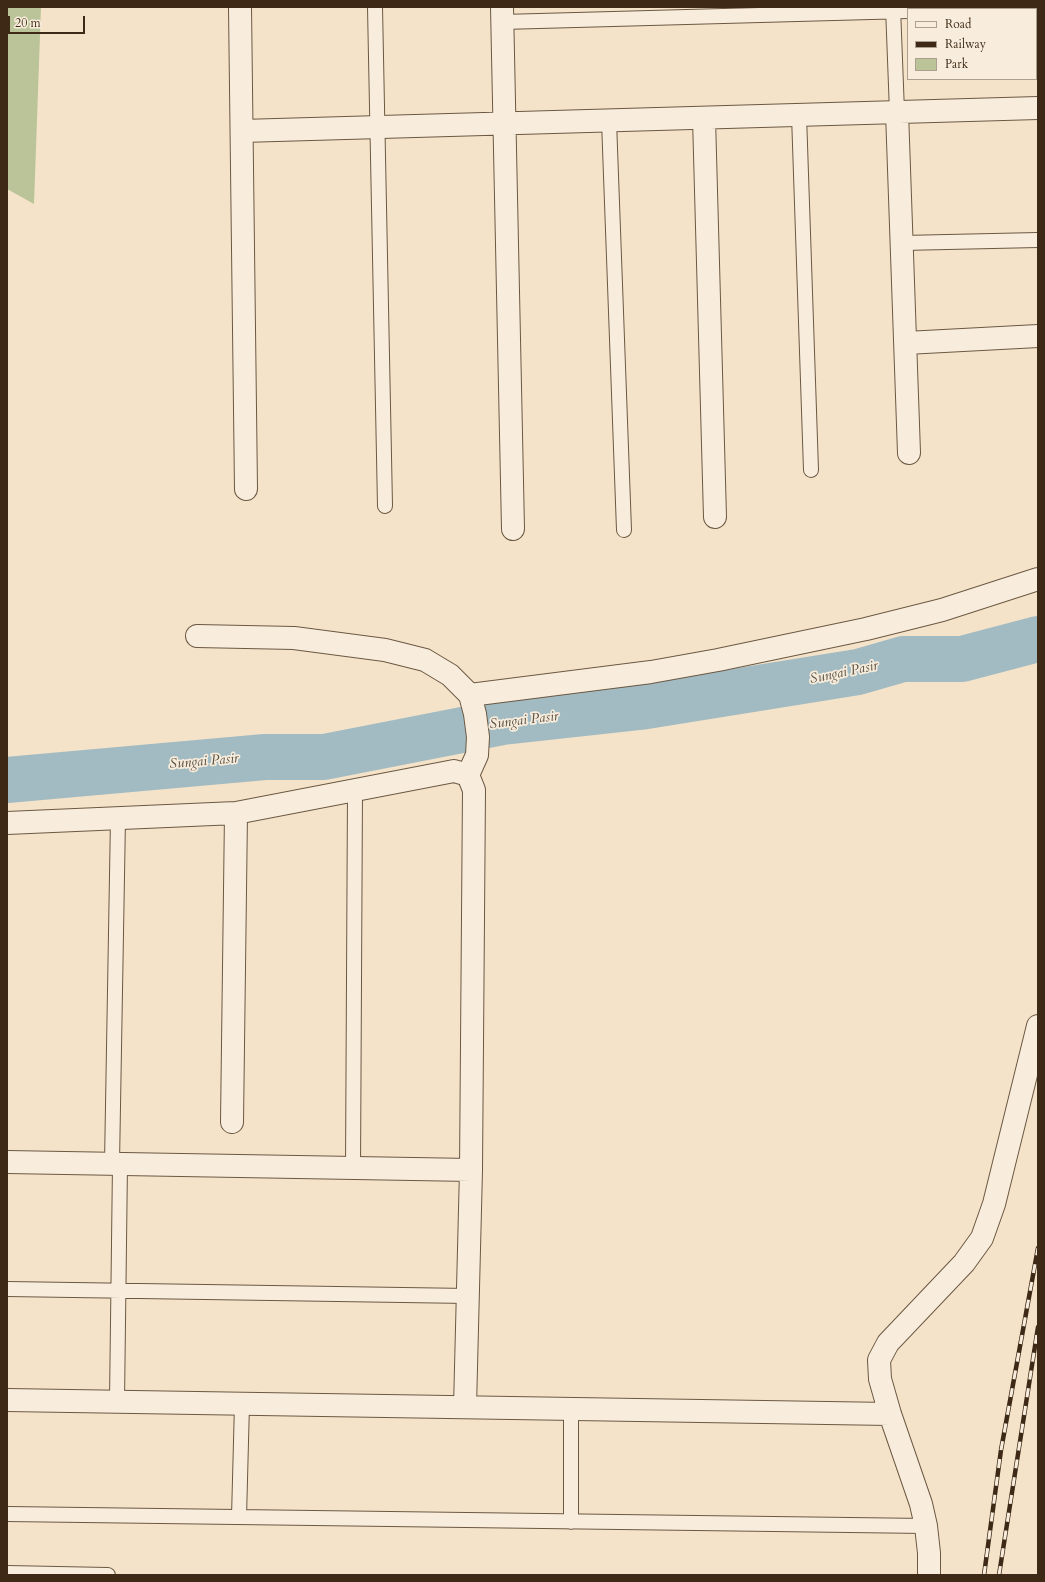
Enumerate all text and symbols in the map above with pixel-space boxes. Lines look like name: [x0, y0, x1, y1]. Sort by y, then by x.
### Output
scale bar: [10, 8, 87, 34]
legend: [907, 8, 1037, 80]
text: 20 m: [15, 15, 41, 31]
text: Road: [945, 16, 971, 32]
text: Railway: [945, 36, 986, 52]
text: Park: [945, 56, 968, 72]
water label: Sungai Pasir: [808, 658, 880, 688]
water label: Sungai Pasir: [489, 708, 559, 734]
water label: Sungai Pasir: [169, 751, 239, 773]

